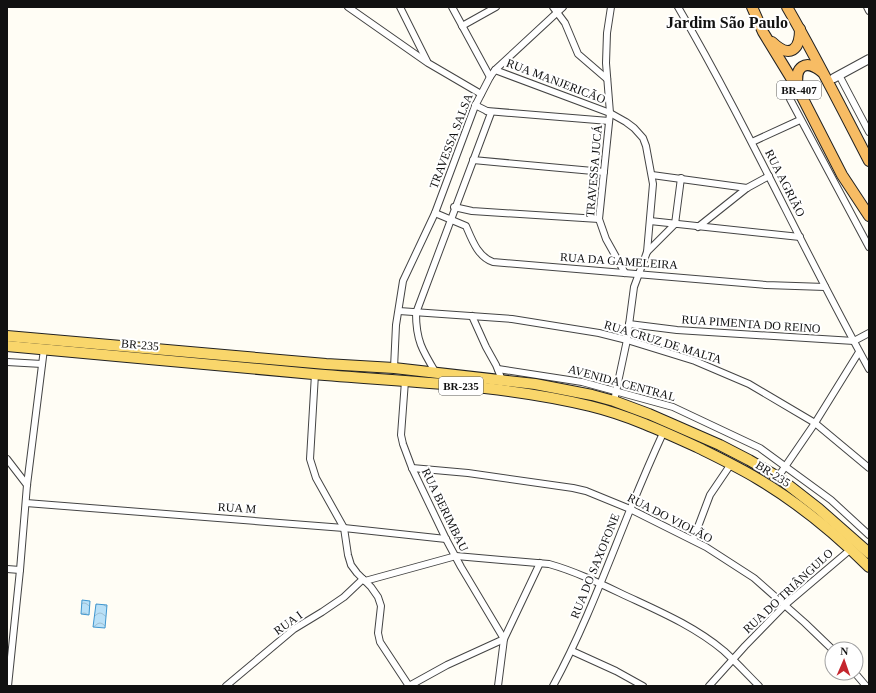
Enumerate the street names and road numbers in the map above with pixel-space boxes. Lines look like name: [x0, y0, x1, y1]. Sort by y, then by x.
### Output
street label: RUA MANJERICÃO: [504, 56, 608, 106]
road number: BR-407: [777, 81, 821, 99]
street label: TRAVESSA SALSA: [426, 91, 476, 191]
street label: TRAVESSA JUCÁ: [583, 124, 605, 218]
street label: RUA AGRIÃO: [762, 147, 808, 219]
street label: RUA DA GAMELEIRA: [560, 250, 679, 272]
street label: RUA PIMENTA DO REINO: [681, 312, 821, 336]
street label: RUA CRUZ DE MALTA: [602, 317, 724, 367]
street label: BR-235: [120, 336, 160, 354]
street label: AVENIDA CENTRAL: [567, 362, 677, 404]
road number: BR-235: [439, 377, 483, 395]
street label: BR-235: [753, 458, 793, 490]
street label: RUA BERIMBAU: [419, 466, 471, 554]
street label: RUA DO VIOLÃO: [625, 490, 715, 546]
street label: RUA M: [217, 500, 257, 516]
street label: RUA DO SAXOFONE: [568, 511, 622, 621]
street label: RUA DO TRIÂNGULO: [740, 545, 836, 636]
street label: RUA I: [271, 608, 305, 638]

